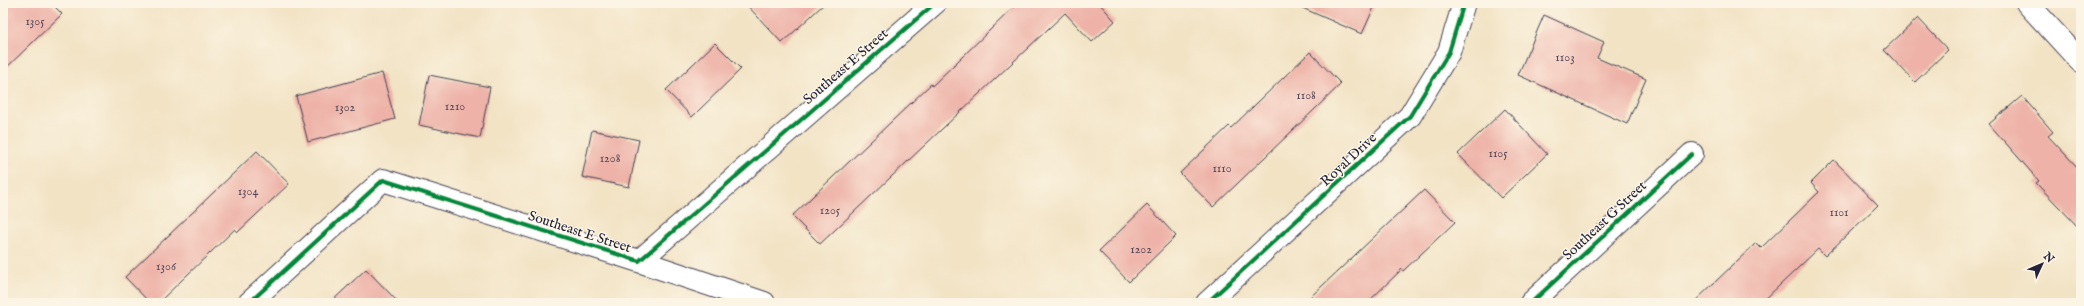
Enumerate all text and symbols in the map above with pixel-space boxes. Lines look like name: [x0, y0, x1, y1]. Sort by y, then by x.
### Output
house number: 1305: [25, 14, 45, 29]
street label: Southeast E Street: [799, 25, 892, 109]
house number: 1103: [1555, 50, 1575, 65]
house number: 1108: [1296, 88, 1316, 103]
house number: 1210: [445, 99, 465, 114]
house number: 1302: [335, 100, 356, 115]
street label: Royal Drive: [1317, 129, 1381, 190]
house number: 1105: [1488, 146, 1508, 161]
house number: 1208: [600, 151, 621, 166]
house number: 1110: [1212, 161, 1232, 176]
street label: Southeast G Street: [1559, 177, 1651, 264]
house number: 1304: [238, 184, 258, 199]
house number: 1205: [820, 203, 841, 218]
house number: 1101: [1829, 205, 1849, 220]
street label: Southeast E Street: [526, 207, 634, 257]
house number: 1202: [1130, 242, 1152, 257]
north arrow: [2022, 244, 2062, 284]
text: N: [2039, 249, 2057, 266]
house number: 1306: [156, 259, 177, 274]

